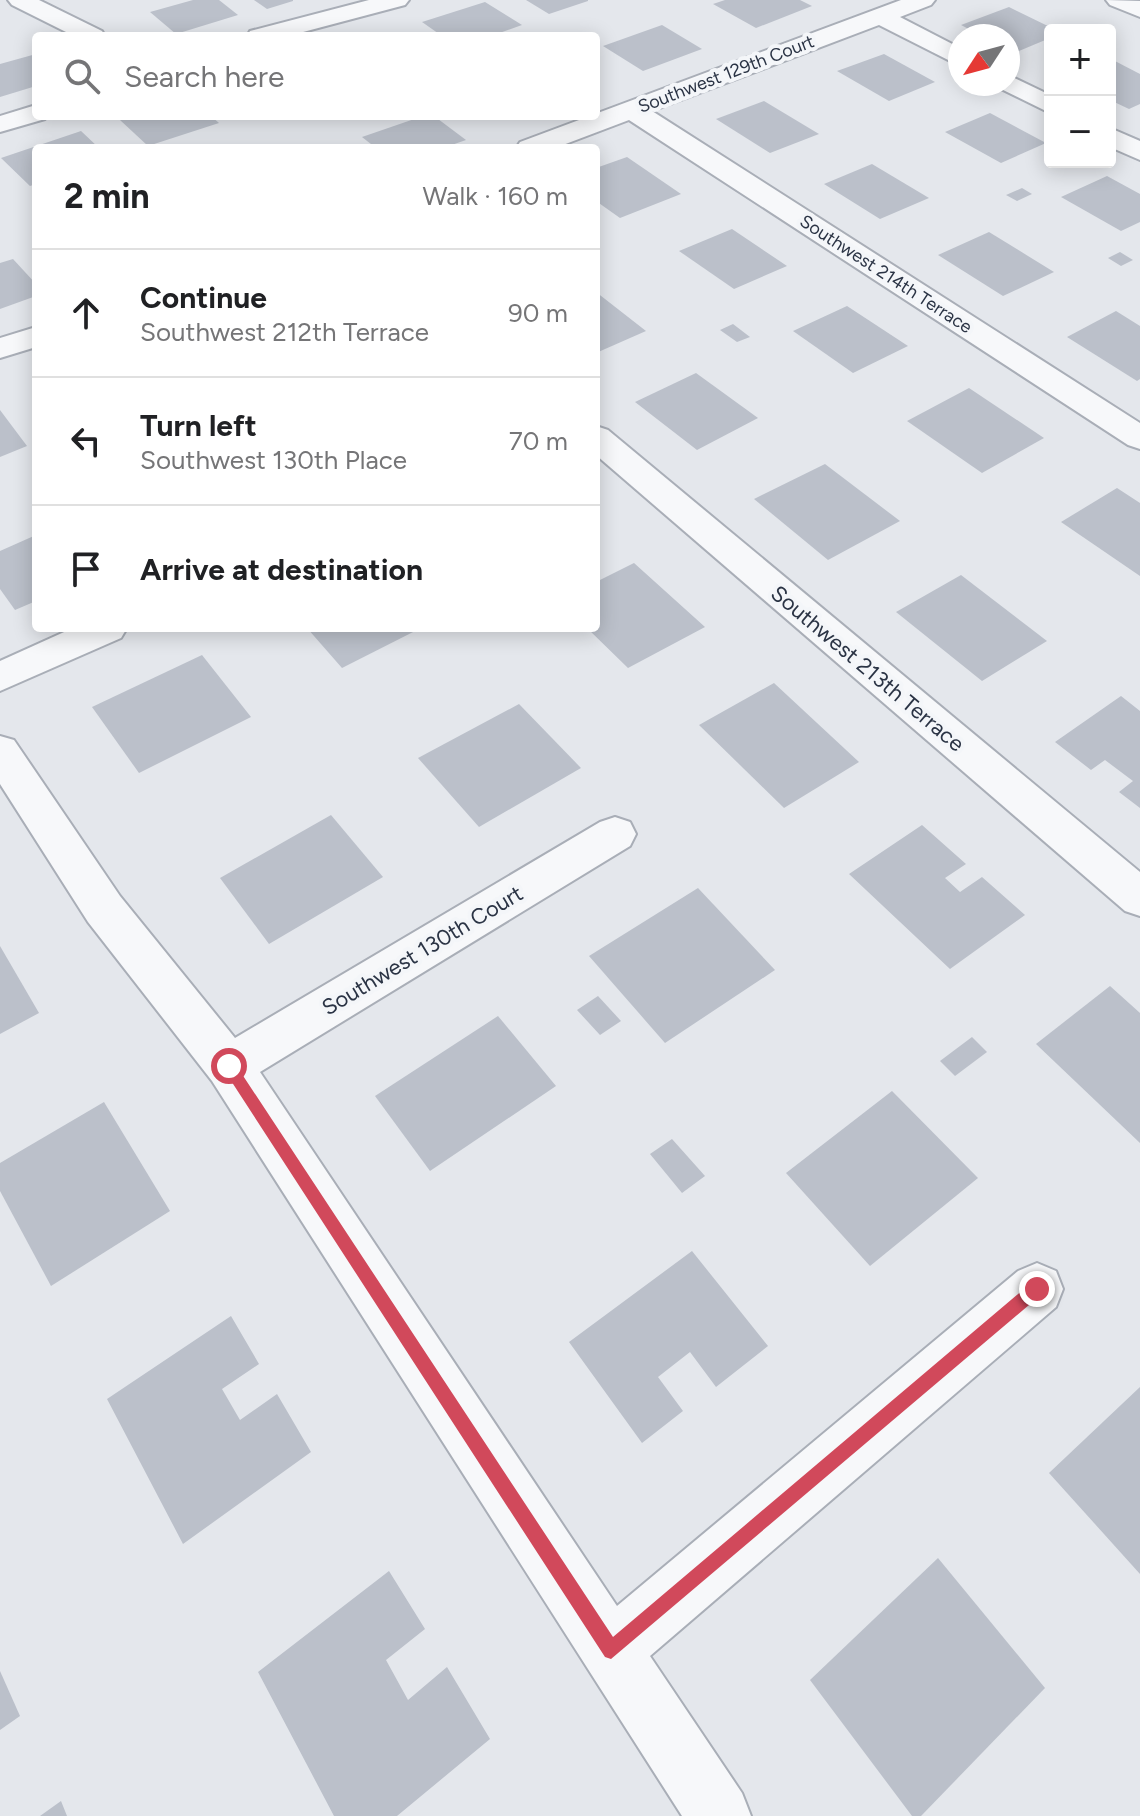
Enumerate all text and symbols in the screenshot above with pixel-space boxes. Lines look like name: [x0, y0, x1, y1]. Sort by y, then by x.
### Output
north arrow: [948, 24, 1020, 96]
map controls: [1044, 24, 1116, 168]
button: +: [1044, 24, 1116, 96]
street label: Southwest 129th Court: [635, 30, 817, 118]
search box: [32, 32, 600, 120]
icon: search: [60, 54, 104, 98]
text: Search here: [124, 58, 284, 95]
button: −: [1044, 96, 1116, 168]
text: 2 min: [64, 176, 150, 217]
text: Walk · 160 m: [422, 180, 568, 212]
street label: Southwest 214th Terrace: [796, 210, 976, 338]
text: Continue: [140, 279, 267, 316]
icon: ahead: [64, 291, 108, 335]
text: 90 m: [508, 297, 568, 329]
text: Southwest 212th Terrace: [140, 316, 429, 348]
text: Turn left: [140, 407, 257, 444]
icon: left: [64, 419, 108, 463]
text: 70 m: [509, 425, 568, 457]
text: Southwest 130th Place: [140, 444, 407, 476]
icon: arrive: [64, 547, 108, 591]
text: Arrive at destination: [140, 551, 423, 588]
street label: Southwest 213th Terrace: [765, 580, 970, 757]
street label: Southwest 130th Court: [317, 880, 528, 1021]
route start: [211, 1048, 247, 1084]
route end: [1019, 1271, 1055, 1307]

